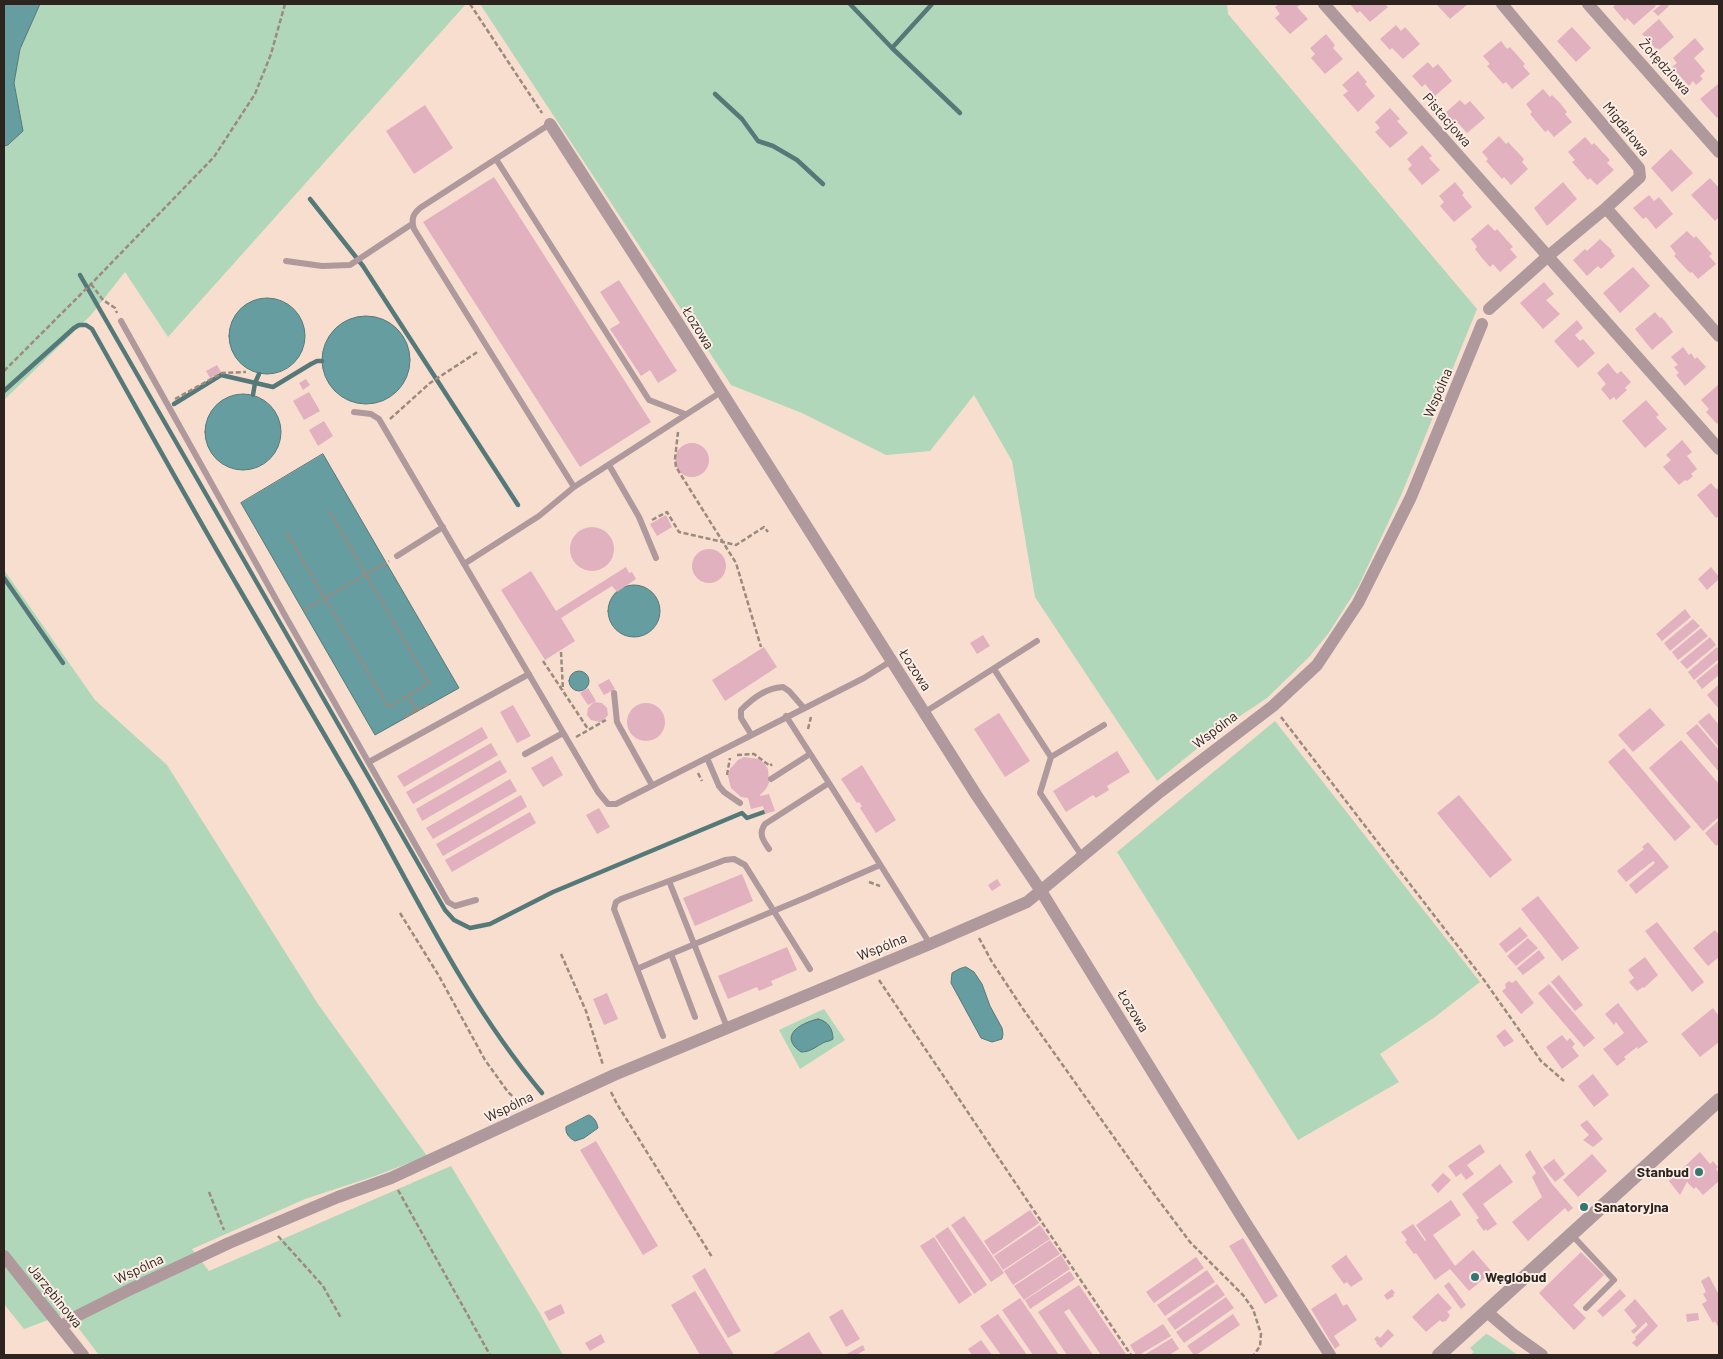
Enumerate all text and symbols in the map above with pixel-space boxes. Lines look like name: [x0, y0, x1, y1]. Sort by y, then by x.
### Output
street label: Żołędziowa: [1636, 36, 1694, 98]
street label: Pistacjowa: [1419, 90, 1475, 150]
street label: Migdałowa: [1599, 98, 1653, 160]
street label: Łozowa: [679, 304, 717, 352]
street label: Wspólna: [1420, 366, 1456, 420]
street label: Łozowa: [895, 646, 935, 694]
street label: Wspólna: [1189, 708, 1241, 752]
street label: Wspólna: [855, 930, 909, 964]
street label: Łozowa: [1114, 987, 1152, 1035]
street label: Wspólna: [482, 1088, 536, 1126]
place label: Stanbud: [1637, 1164, 1689, 1180]
marker: Stanbud: [1693, 1166, 1705, 1178]
place label: Sanatoryjna: [1594, 1199, 1669, 1215]
marker: Sanatoryjna: [1578, 1201, 1590, 1213]
street label: Wspólna: [112, 1250, 166, 1288]
street label: Jarzębinowa: [24, 1261, 86, 1331]
place label: Węglobud: [1485, 1269, 1547, 1285]
marker: Węglobud: [1469, 1271, 1481, 1283]

